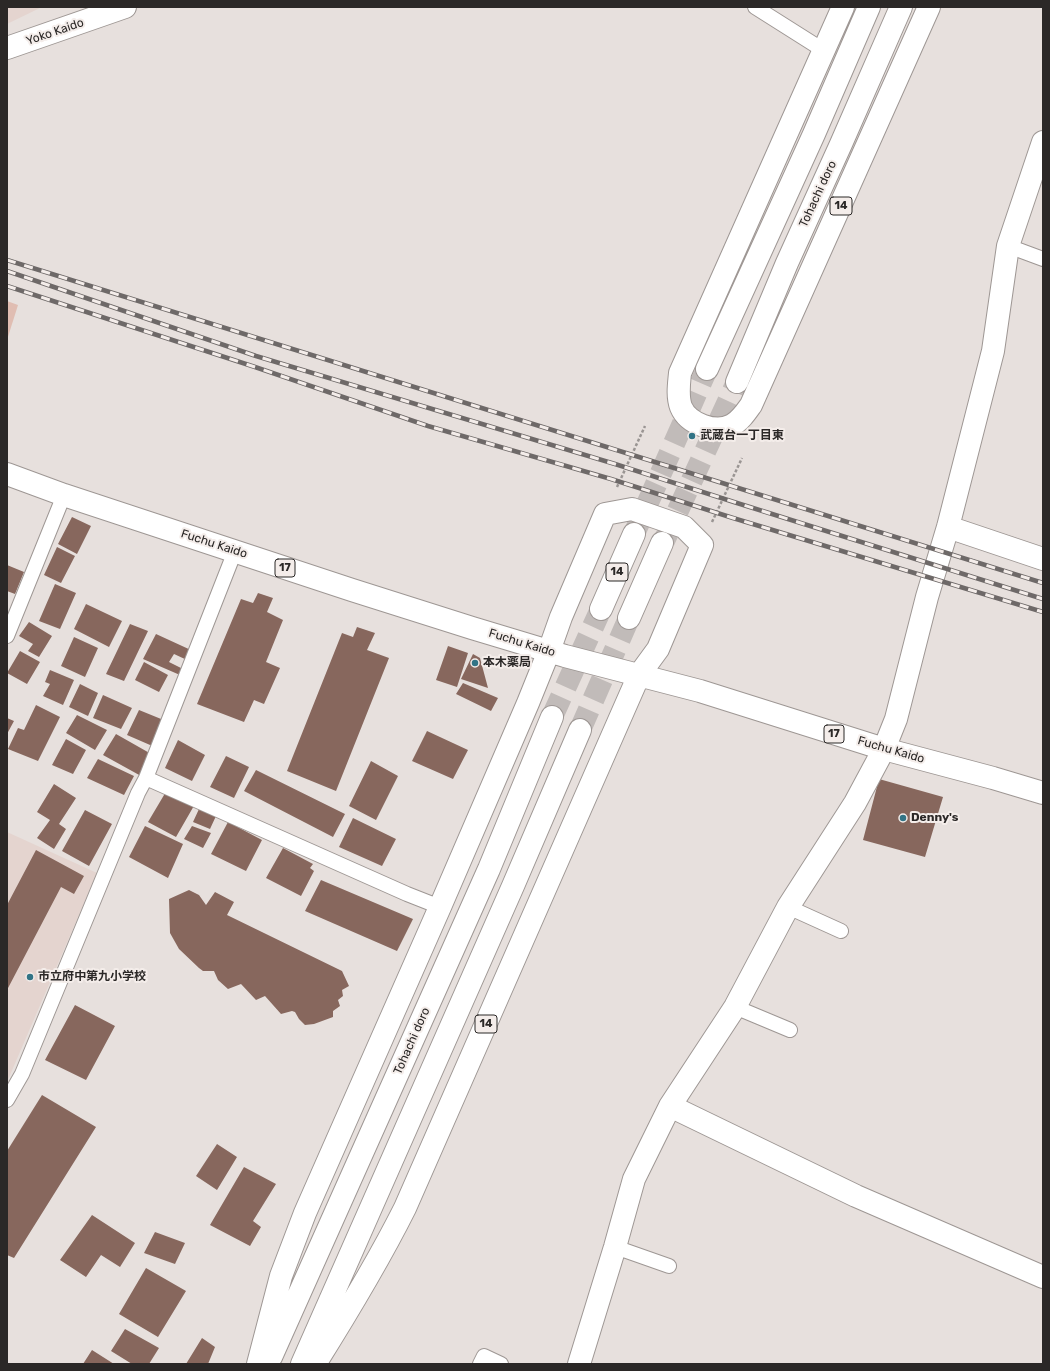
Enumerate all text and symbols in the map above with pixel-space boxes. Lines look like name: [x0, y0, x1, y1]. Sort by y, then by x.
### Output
street label: Yoko Kaido: [24, 15, 86, 49]
street label: Tohachi doro: [796, 158, 840, 230]
road number: 14: [830, 197, 852, 215]
place label: 武蔵台一丁目東: [700, 429, 784, 443]
marker: 武蔵台一丁目東: [687, 431, 697, 441]
street label: Fuchu Kaido: [179, 527, 249, 561]
road number: 17: [275, 559, 295, 577]
road number: 14: [606, 563, 628, 581]
street label: Fuchu Kaido: [487, 626, 557, 660]
place label: 本木薬局: [483, 656, 531, 670]
marker: 本木薬局: [470, 658, 480, 668]
road number: 17: [824, 725, 844, 743]
street label: Fuchu Kaido: [856, 734, 926, 766]
place label: Denny's: [911, 811, 958, 825]
marker: Denny's: [898, 813, 908, 823]
place label: 市立府中第九小学校: [38, 970, 146, 984]
marker: 市立府中第九小学校: [25, 972, 35, 982]
street label: Tohachi doro: [391, 1005, 433, 1077]
road number: 14: [475, 1015, 497, 1033]

